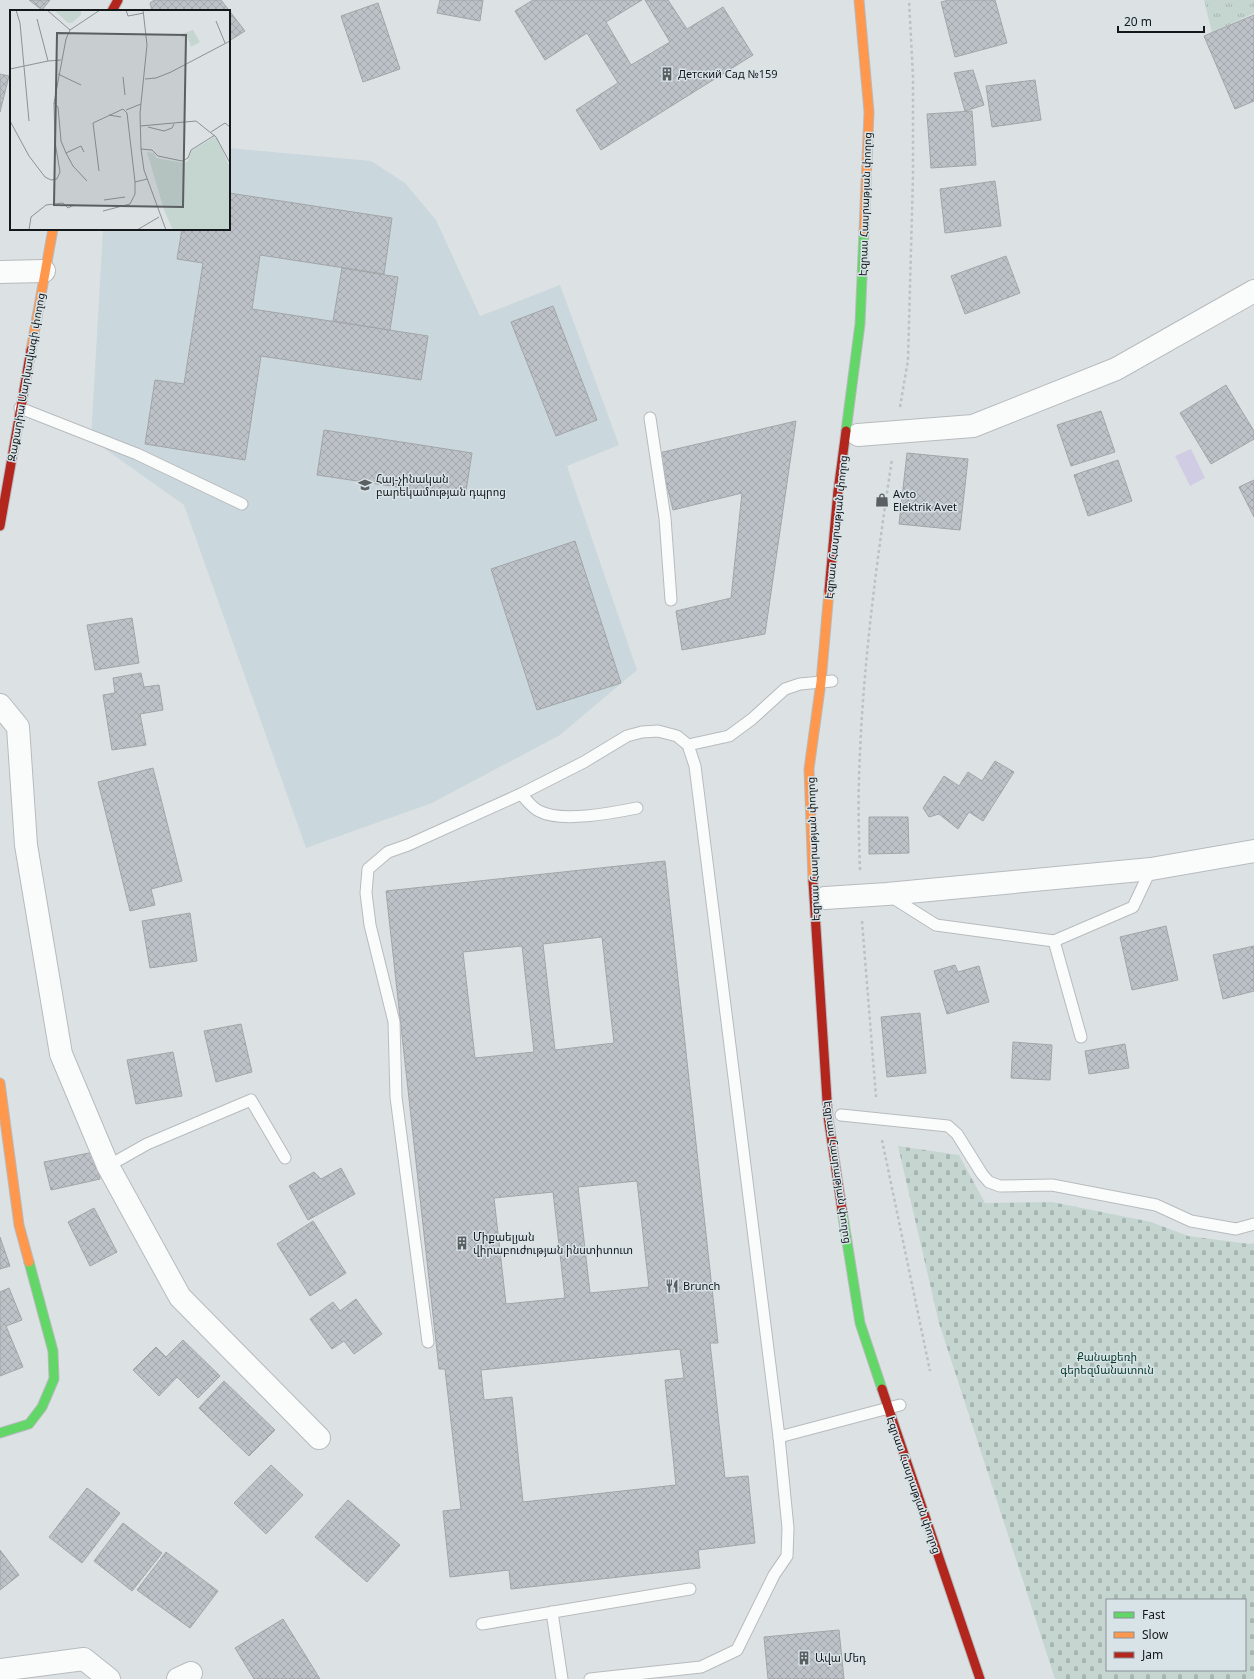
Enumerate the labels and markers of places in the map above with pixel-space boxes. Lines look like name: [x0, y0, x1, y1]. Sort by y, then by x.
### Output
building icon: Детский Сад №159: [659, 66, 675, 82]
place label: Детский Сад №159: [678, 66, 778, 81]
place label: Հայ-չինական բարեկամության դպրոց: [376, 471, 506, 499]
school or university icon: Հայ-չինական բարեկամության դպրոց: [357, 477, 373, 493]
place label: Avto Elektrik Avet: [893, 486, 957, 514]
shop icon: Avto Elektrik Avet: [874, 492, 890, 508]
place label: Միքաելյան վիրաբուժության ինստիտուտ: [473, 1229, 633, 1257]
building icon: Միքաելյան վիրաբուժության ինստիտուտ: [454, 1235, 470, 1251]
restaurant icon: Brunch: [664, 1278, 680, 1294]
place label: Brunch: [683, 1278, 720, 1293]
building icon: Ավա Մեդ: [796, 1650, 812, 1666]
place label: Ավա Մեդ: [815, 1650, 866, 1665]

